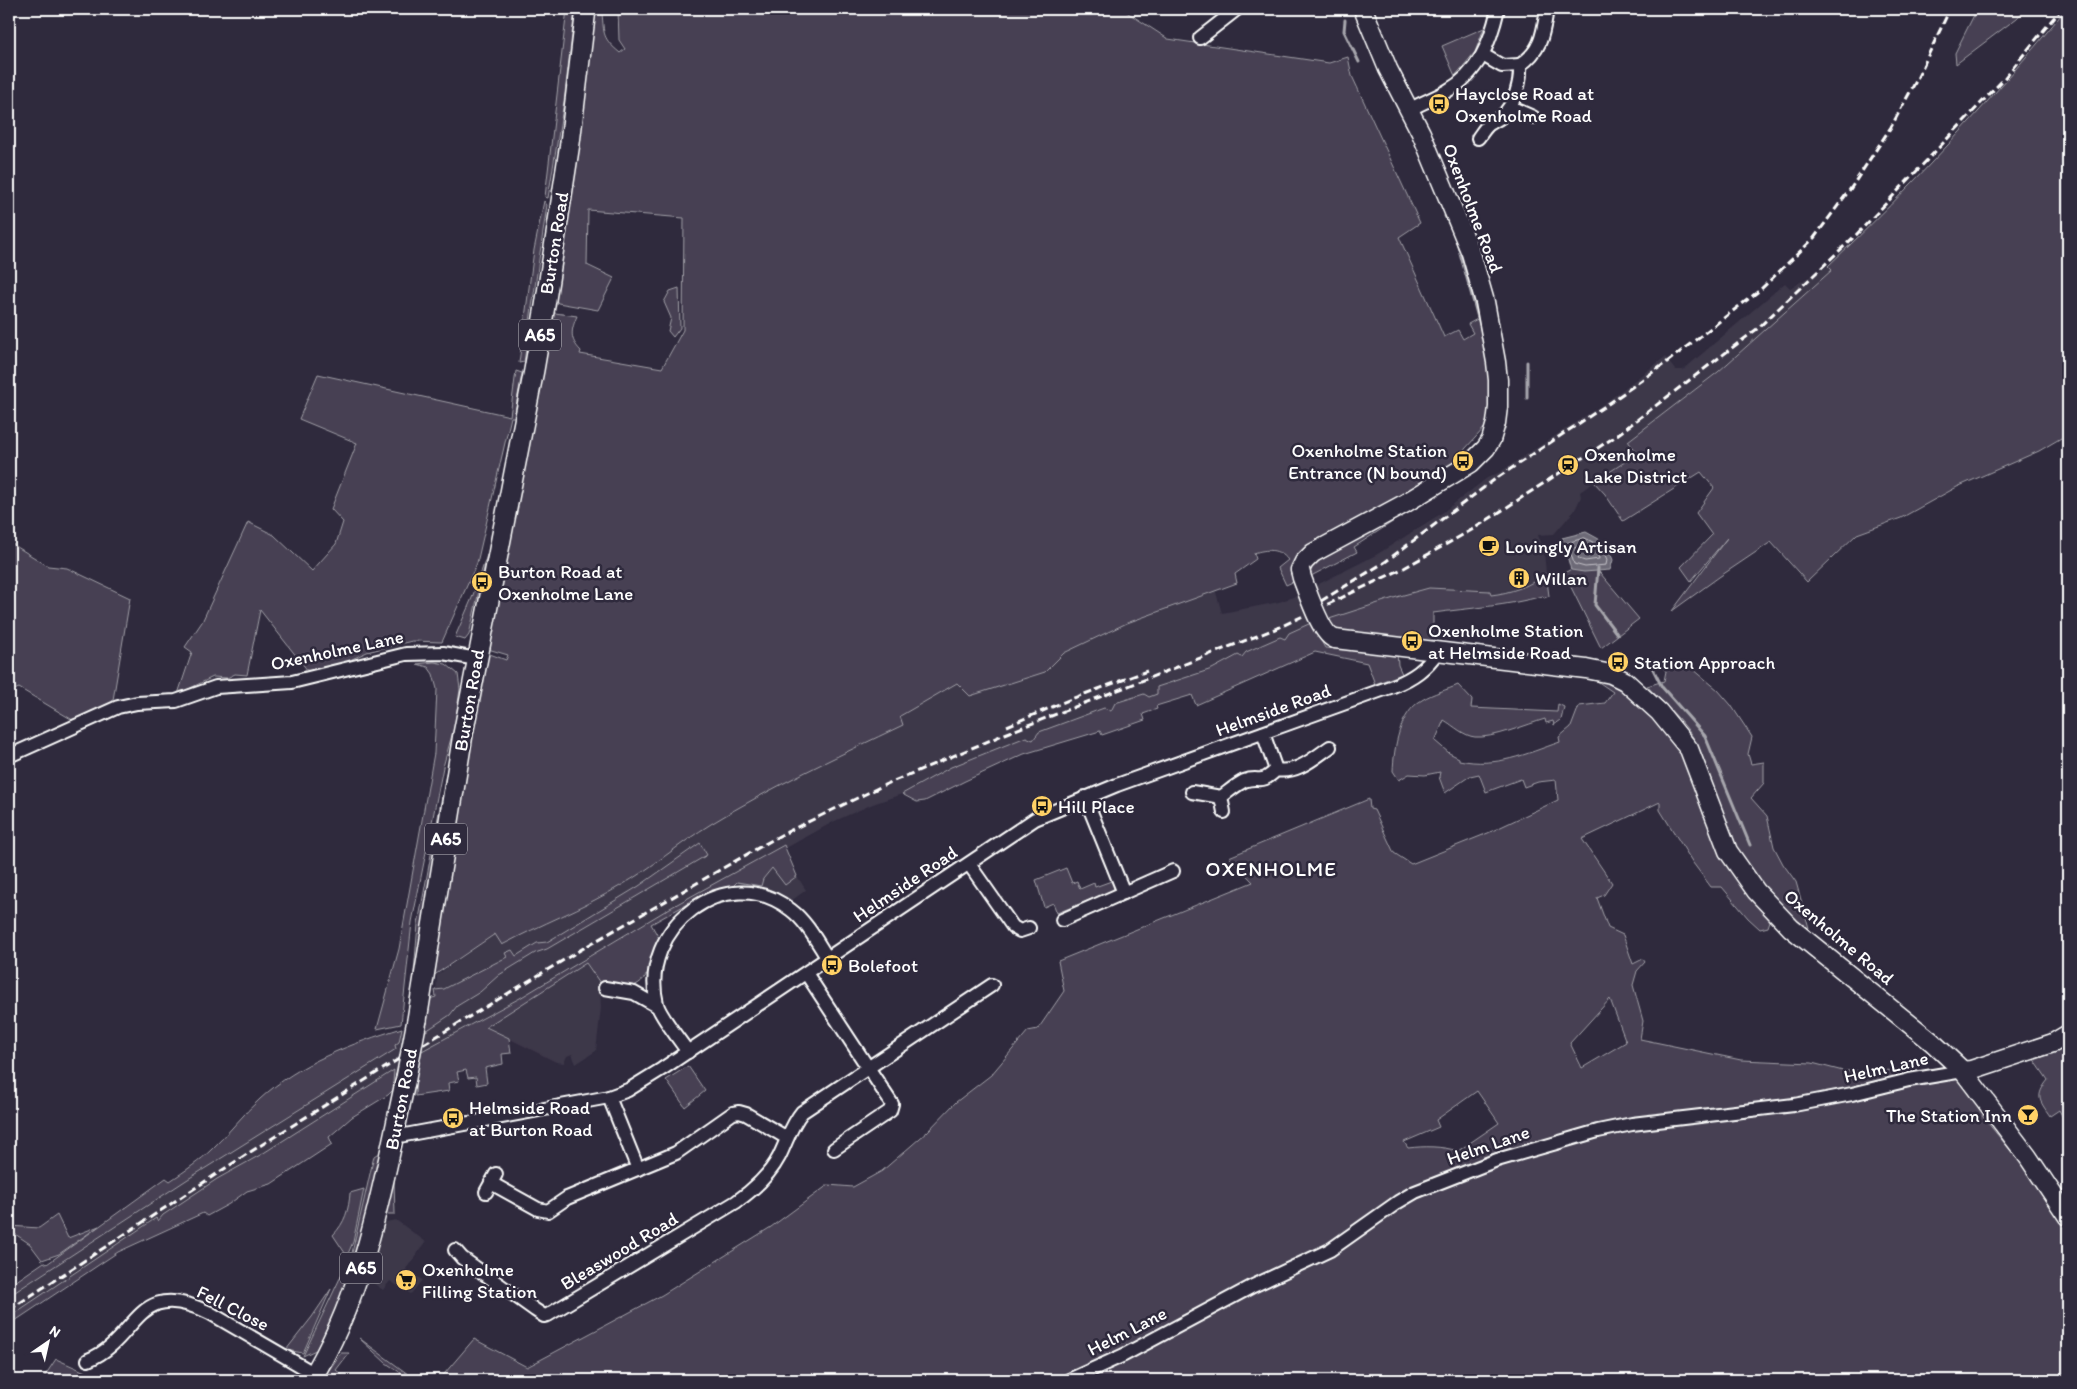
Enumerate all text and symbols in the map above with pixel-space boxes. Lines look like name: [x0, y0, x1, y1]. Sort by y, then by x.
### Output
place label: Hayclose Road at Oxenholme Road: [1455, 82, 1594, 127]
bus stop icon: Hayclose Road at Oxenholme Road: [1427, 92, 1451, 116]
street label: Oxenholme Road: [1438, 140, 1508, 277]
street label: Burton Road: [535, 190, 574, 296]
road number: A65: [519, 320, 561, 350]
place label: Oxenholme Station Entrance (N bound): [1288, 439, 1447, 484]
place label: Oxenholme Lake District: [1584, 443, 1687, 488]
bus stop icon: Oxenholme Station Entrance (N bound): [1451, 449, 1475, 473]
station icon: Oxenholme Lake District: [1556, 453, 1580, 477]
cafe icon: Lovingly Artisan: [1477, 534, 1501, 558]
place label: Lovingly Artisan: [1505, 535, 1637, 558]
place label: Burton Road at Oxenholme Lane: [498, 560, 633, 605]
building icon: Willan: [1507, 566, 1531, 590]
place label: Willan: [1535, 567, 1587, 590]
bus stop icon: Burton Road at Oxenholme Lane: [470, 570, 494, 594]
place label: Oxenholme Station at Helmside Road: [1428, 619, 1583, 664]
street label: Oxenholme Lane: [268, 625, 406, 675]
bus stop icon: Oxenholme Station at Helmside Road: [1400, 629, 1424, 653]
street label: Burton Road: [449, 646, 489, 753]
bus stop icon: Station Approach: [1606, 650, 1630, 674]
place label: Station Approach: [1634, 651, 1775, 674]
street label: Helmside Road: [1212, 679, 1334, 741]
bus stop icon: Hill Place: [1030, 794, 1054, 818]
place label: Hill Place: [1058, 795, 1135, 818]
road number: A65: [425, 824, 467, 854]
street label: Helmside Road: [848, 841, 962, 927]
district label: OXENHOLME: [1205, 856, 1337, 881]
street label: Oxenholme Road: [1779, 884, 1899, 990]
bus stop icon: Bolefoot: [820, 953, 844, 977]
place label: Bolefoot: [848, 954, 918, 977]
street label: Burton Road: [380, 1045, 422, 1152]
street label: Helm Lane: [1841, 1046, 1931, 1088]
place label: Helmside Road at Burton Road: [469, 1096, 592, 1141]
bar icon: The Station Inn: [2016, 1103, 2040, 1127]
place label: The Station Inn: [1886, 1104, 2012, 1127]
bus stop icon: Helmside Road at Burton Road: [441, 1106, 465, 1130]
street label: Helm Lane: [1444, 1120, 1532, 1170]
street label: Bleaswood Road: [556, 1207, 682, 1295]
road number: A65: [340, 1252, 382, 1284]
place label: Oxenholme Filling Station: [422, 1258, 537, 1303]
supermarket icon: Oxenholme Filling Station: [394, 1268, 418, 1292]
street label: Fell Close: [193, 1280, 273, 1336]
street label: Helm Lane: [1083, 1301, 1171, 1361]
north arrow: [22, 1316, 72, 1366]
text: N: [46, 1322, 64, 1341]

